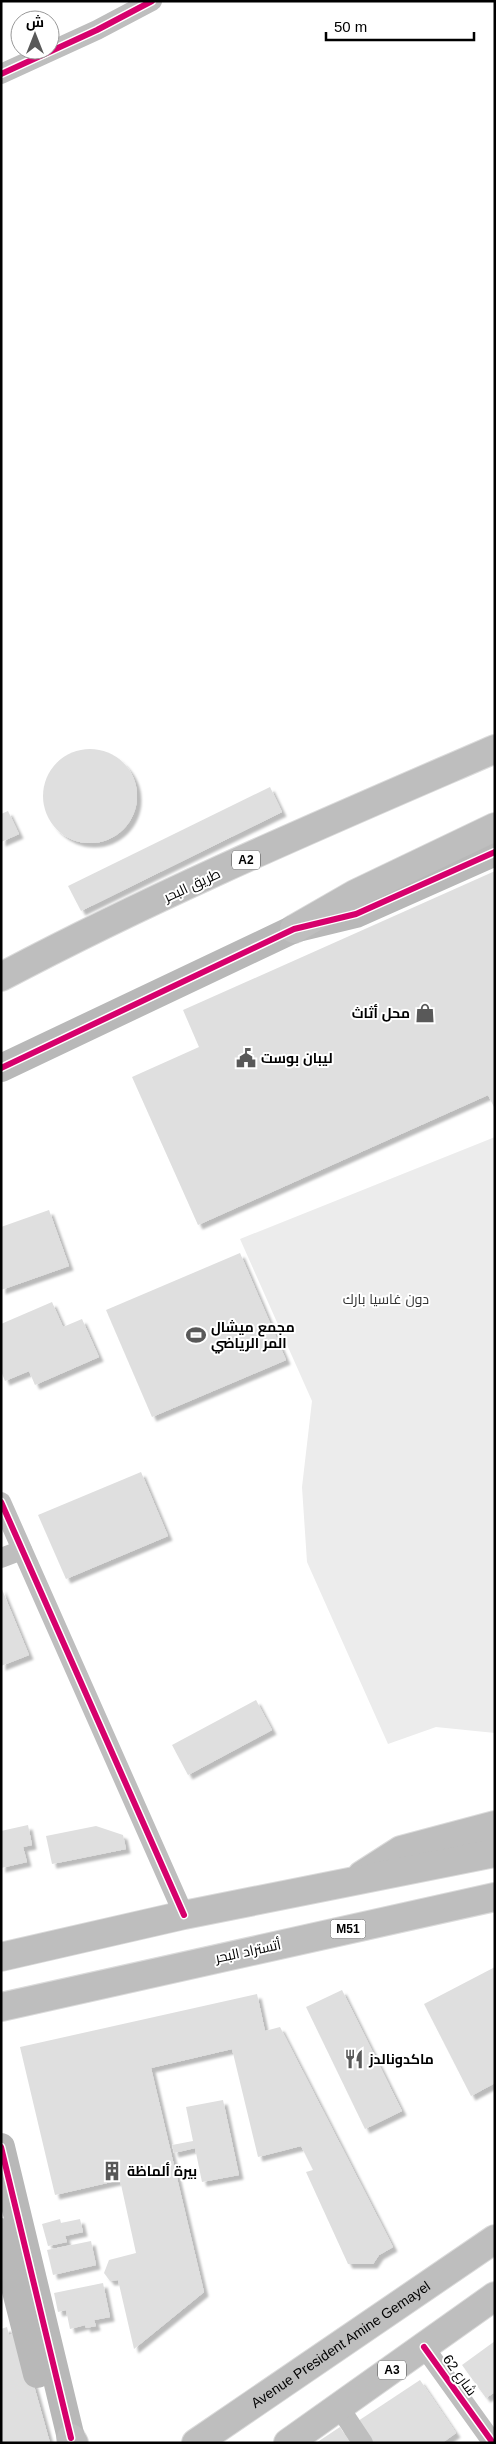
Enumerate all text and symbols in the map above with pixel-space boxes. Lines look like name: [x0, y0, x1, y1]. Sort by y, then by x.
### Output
north arrow: [10, 10, 60, 60]
scale bar: [326, 10, 474, 42]
text: ش: [26, 14, 44, 31]
text: 50 m: [334, 18, 367, 35]
road number: A2: [232, 850, 260, 870]
street label: طريق البحر: [160, 865, 223, 906]
shop icon: محل أثاث: [414, 1002, 436, 1024]
place label: محل أثاث: [352, 1004, 410, 1022]
public building icon: ليبان بوست: [235, 1047, 257, 1069]
place label: ليبان بوست: [261, 1050, 333, 1067]
park label: دون غاسيا بارك: [343, 1291, 429, 1307]
place label: مجمع ميشال المر الرياضي: [211, 1319, 295, 1354]
sports icon: مجمع ميشال المر الرياضي: [185, 1324, 207, 1346]
road number: M51: [330, 1920, 366, 1938]
street label: أتستراد البحر: [213, 1935, 282, 1966]
restaurant icon: ماكدونالدز: [343, 2048, 365, 2070]
place label: ماكدونالدز: [368, 2051, 434, 2068]
building icon: بيرة ألماظة: [101, 2160, 123, 2182]
place label: بيرة ألماظة: [127, 2162, 197, 2180]
street label: Avenue President Amine Gemayel: [248, 2278, 433, 2411]
street label: شارع 62: [439, 2351, 480, 2399]
road number: A3: [378, 2360, 406, 2380]

